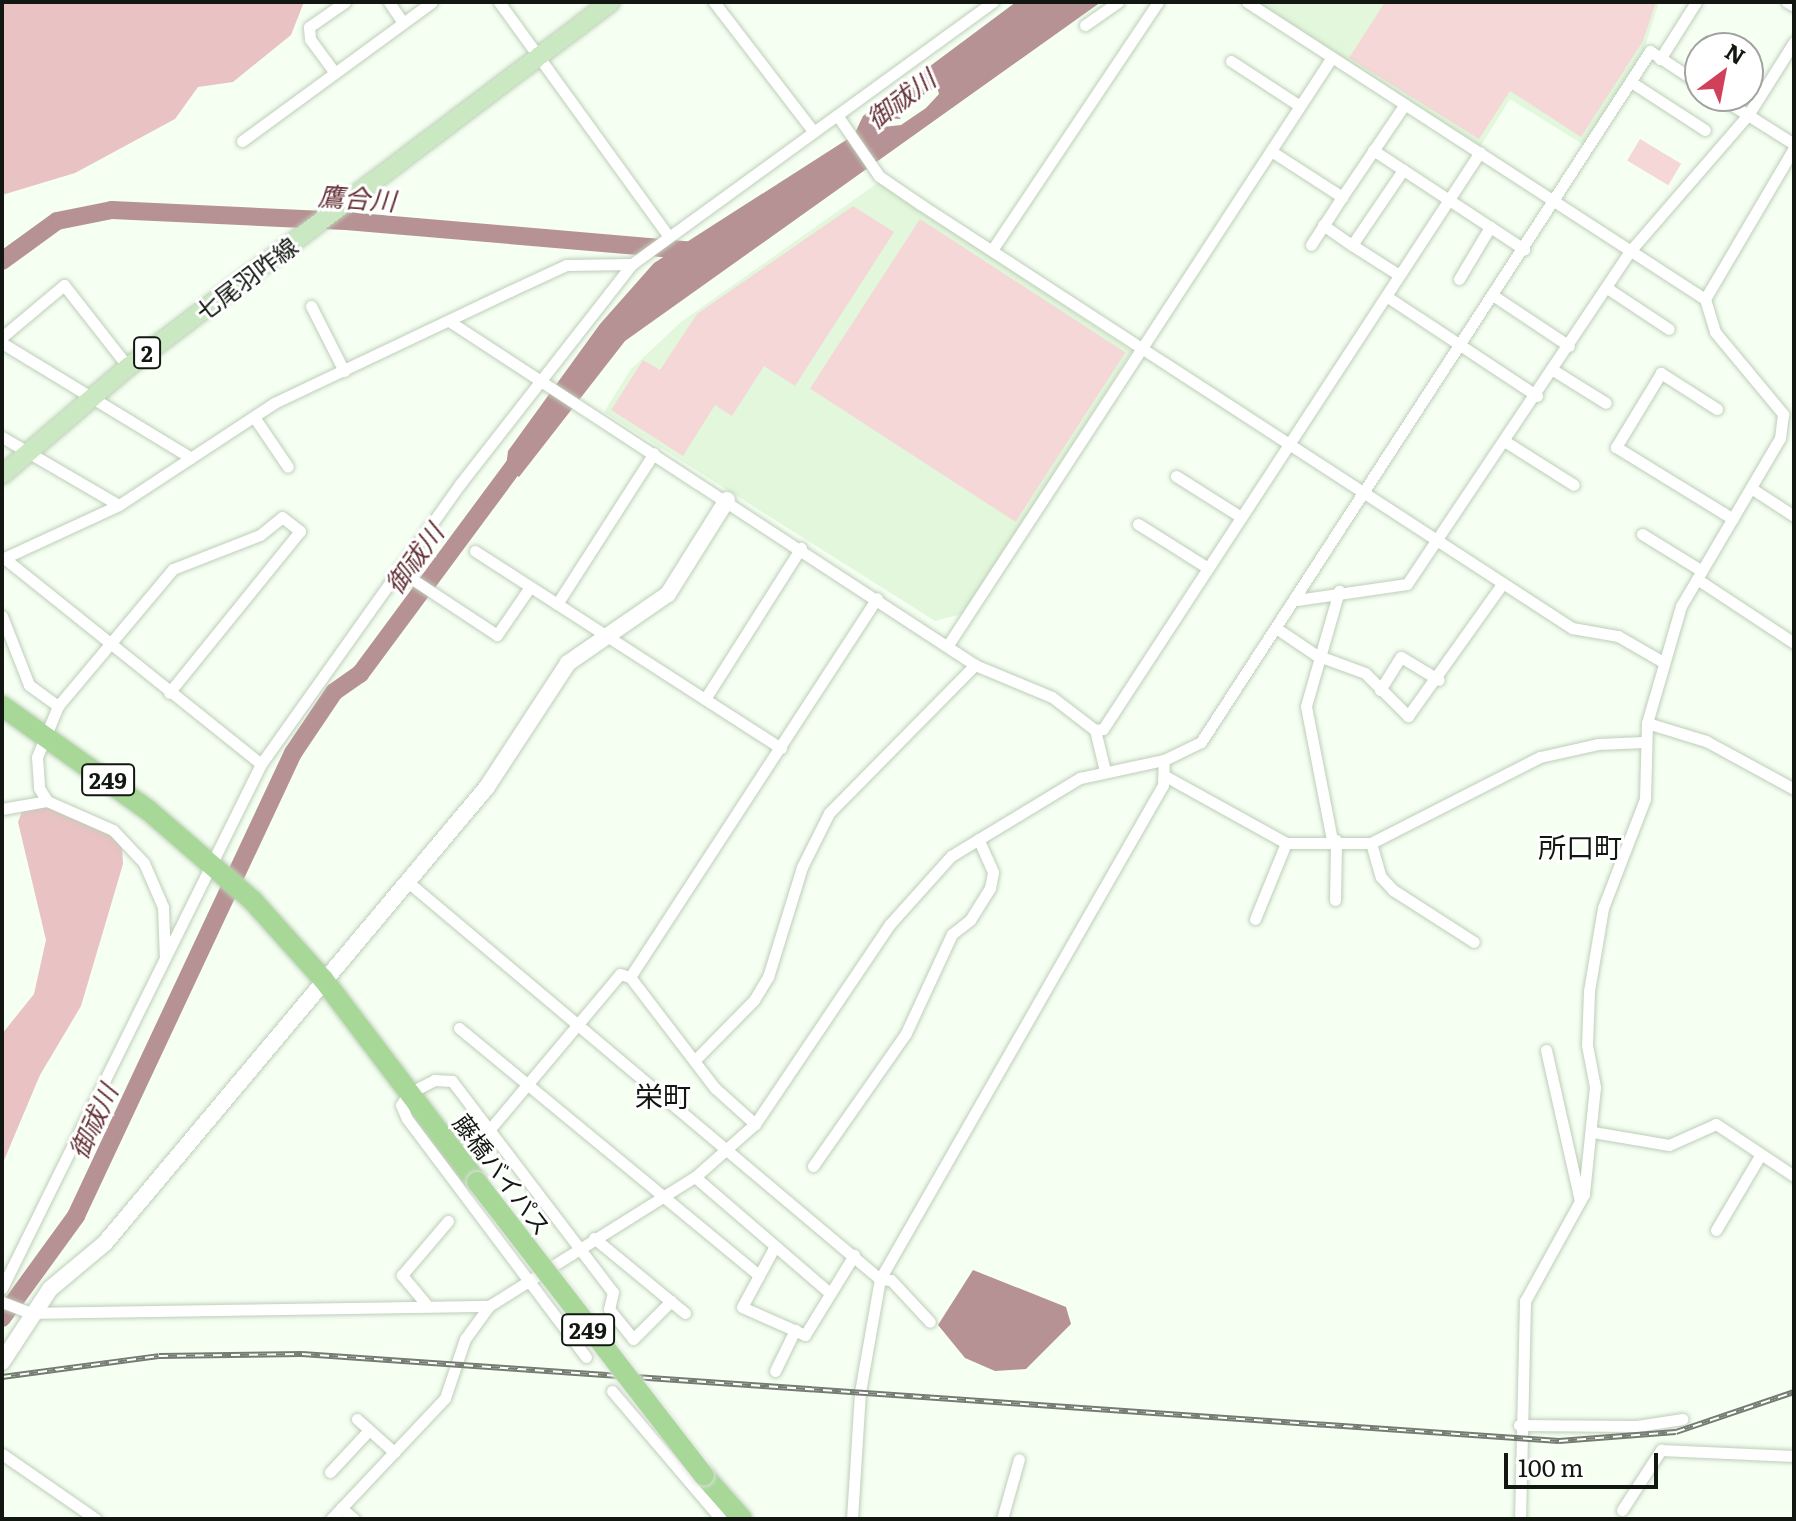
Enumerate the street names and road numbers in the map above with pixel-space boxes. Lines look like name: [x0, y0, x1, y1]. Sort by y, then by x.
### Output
street label: 七尾羽咋線: [189, 230, 303, 326]
road number: 2: [133, 335, 161, 371]
road number: 249: [80, 762, 136, 798]
street label: 藤橋バイパス: [448, 1108, 558, 1240]
road number: 249: [560, 1312, 616, 1348]

